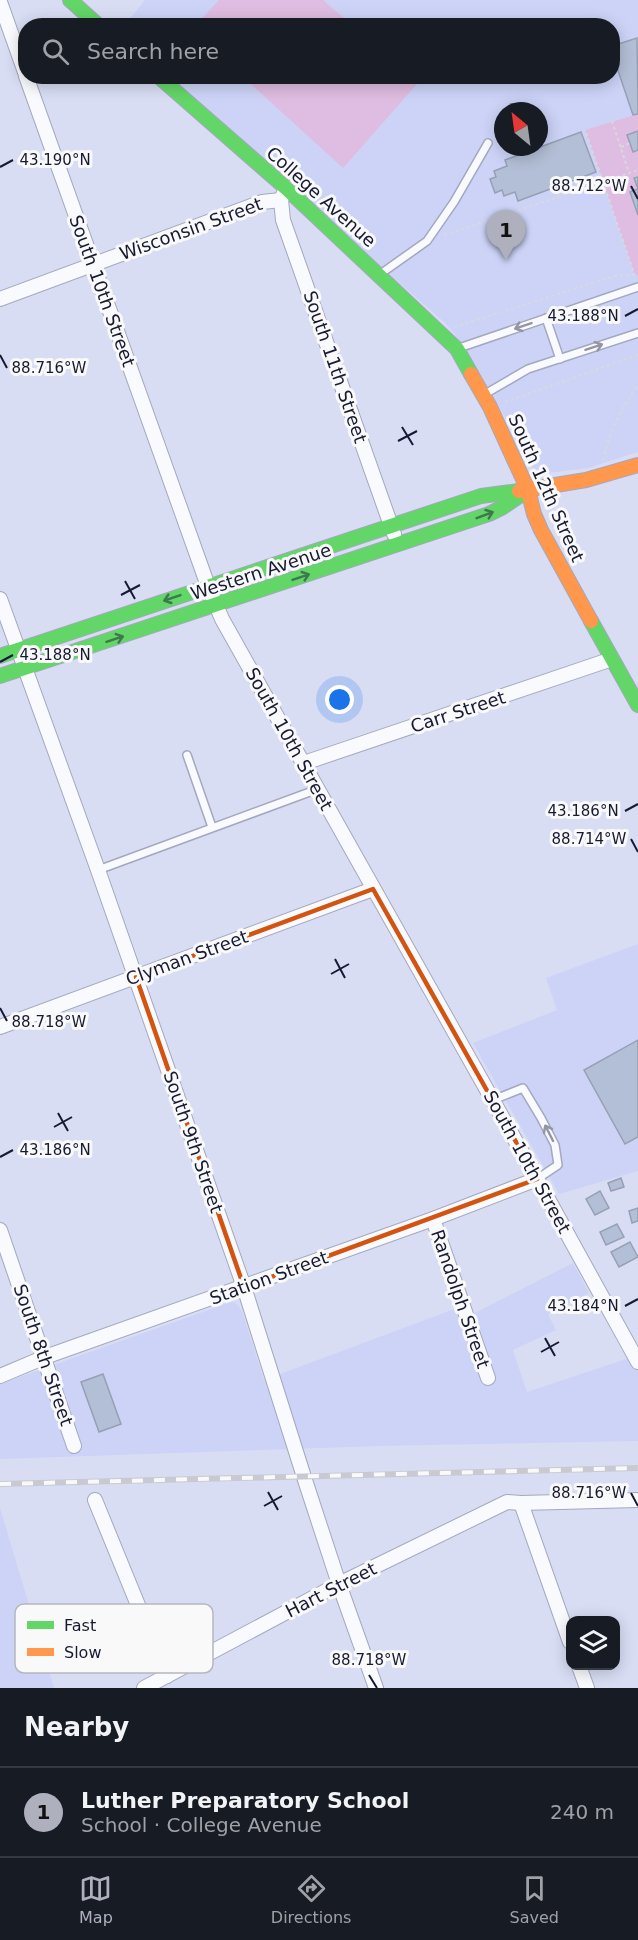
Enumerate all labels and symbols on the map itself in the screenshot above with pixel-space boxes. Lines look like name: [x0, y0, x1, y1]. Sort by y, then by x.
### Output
north arrow: [494, 102, 548, 156]
street label: College Avenue: [262, 142, 380, 251]
text: 43.190°N: [19, 151, 91, 169]
text: 88.712°W: [552, 177, 627, 195]
street label: Wisconsin Street: [117, 193, 265, 264]
pin: 1: [486, 210, 526, 260]
street label: South 10th Street: [65, 212, 140, 370]
street label: South 11th Street: [300, 288, 371, 446]
text: 43.188°N: [547, 307, 619, 325]
one-way arrow: [514, 321, 533, 332]
one-way arrow: [584, 341, 603, 352]
text: 88.716°W: [12, 359, 87, 377]
street label: South 12th Street: [504, 411, 589, 565]
one-way arrow: [475, 509, 494, 520]
street label: Western Avenue: [188, 539, 334, 604]
one-way arrow: [291, 571, 310, 582]
one-way arrow: [163, 594, 182, 605]
one-way arrow: [105, 632, 124, 643]
text: 43.188°N: [19, 646, 91, 664]
street label: South 10th Street: [242, 664, 337, 814]
your location: [325, 685, 354, 714]
street label: Carr Street: [408, 686, 508, 737]
text: 43.186°N: [547, 802, 619, 820]
text: 88.714°W: [552, 830, 627, 848]
street label: Clyman Street: [123, 926, 251, 989]
text: 88.718°W: [12, 1013, 87, 1031]
street label: South 9th Street: [159, 1068, 228, 1215]
street label: South 10th Street: [480, 1087, 575, 1237]
one-way arrow: [543, 1124, 554, 1142]
text: 43.186°N: [19, 1141, 91, 1159]
street label: Randolph Street: [427, 1227, 494, 1371]
street label: Station Street: [207, 1246, 331, 1309]
street label: South 8th Street: [9, 1281, 78, 1428]
text: 43.184°N: [547, 1297, 619, 1315]
text: 88.716°W: [552, 1484, 627, 1502]
street label: Hart Street: [282, 1558, 380, 1621]
legend: [15, 1604, 213, 1673]
text: Fast: [64, 1616, 96, 1635]
text: Slow: [64, 1643, 101, 1662]
text: 88.718°W: [332, 1651, 407, 1669]

